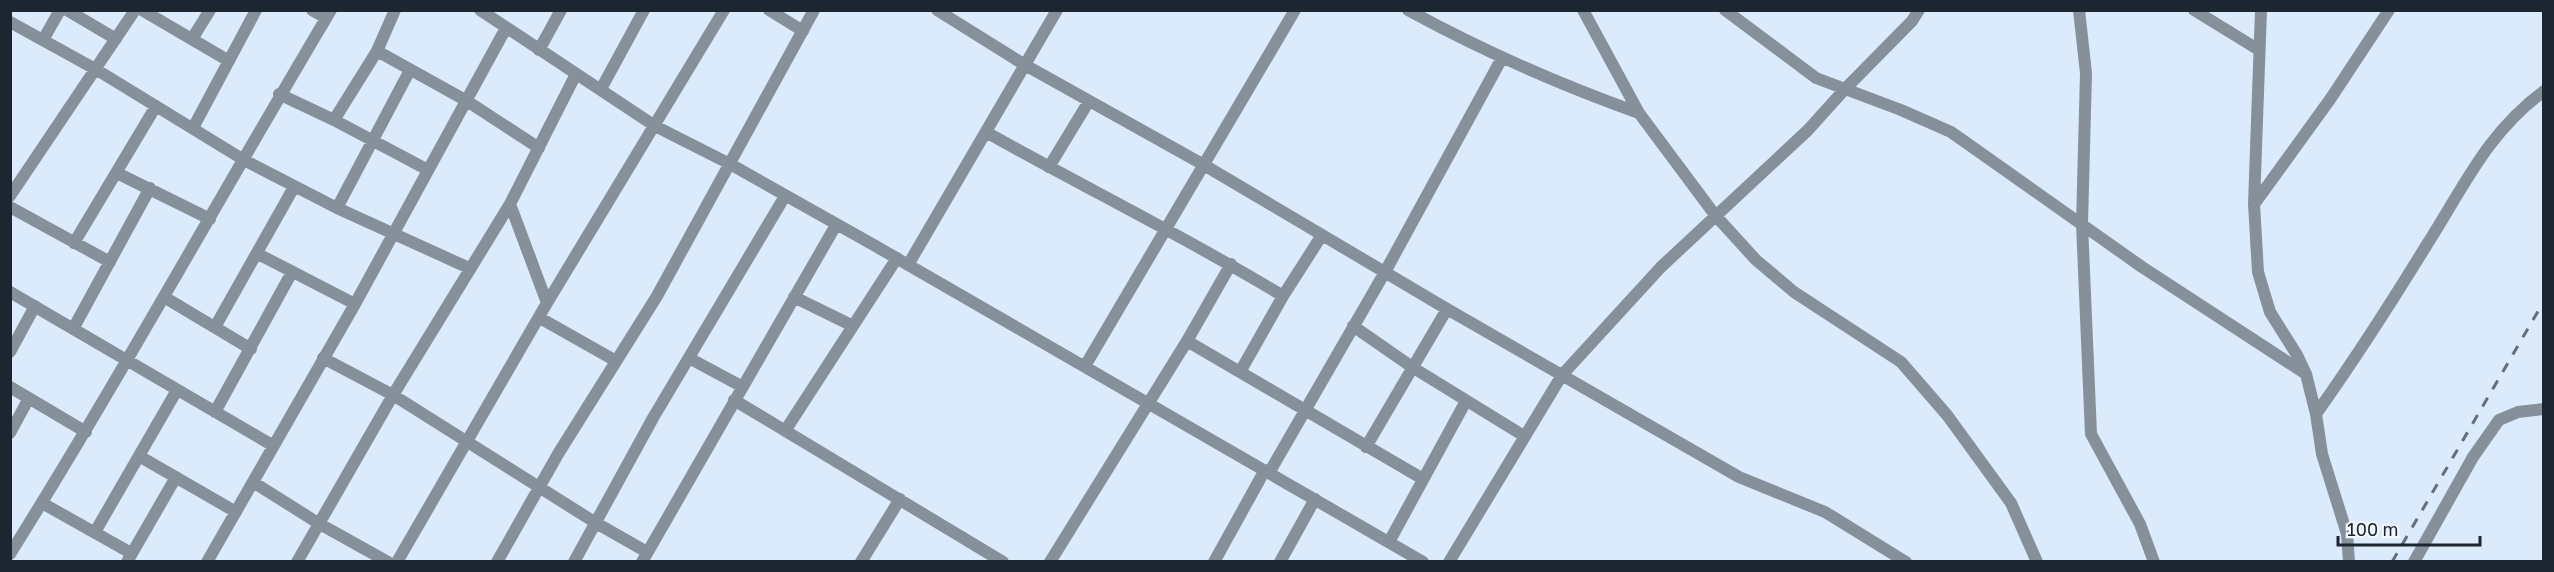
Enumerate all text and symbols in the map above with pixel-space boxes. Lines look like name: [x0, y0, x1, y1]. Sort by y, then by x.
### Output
scale bar: [2338, 509, 2480, 547]
text: 100 m: [2347, 518, 2398, 540]

